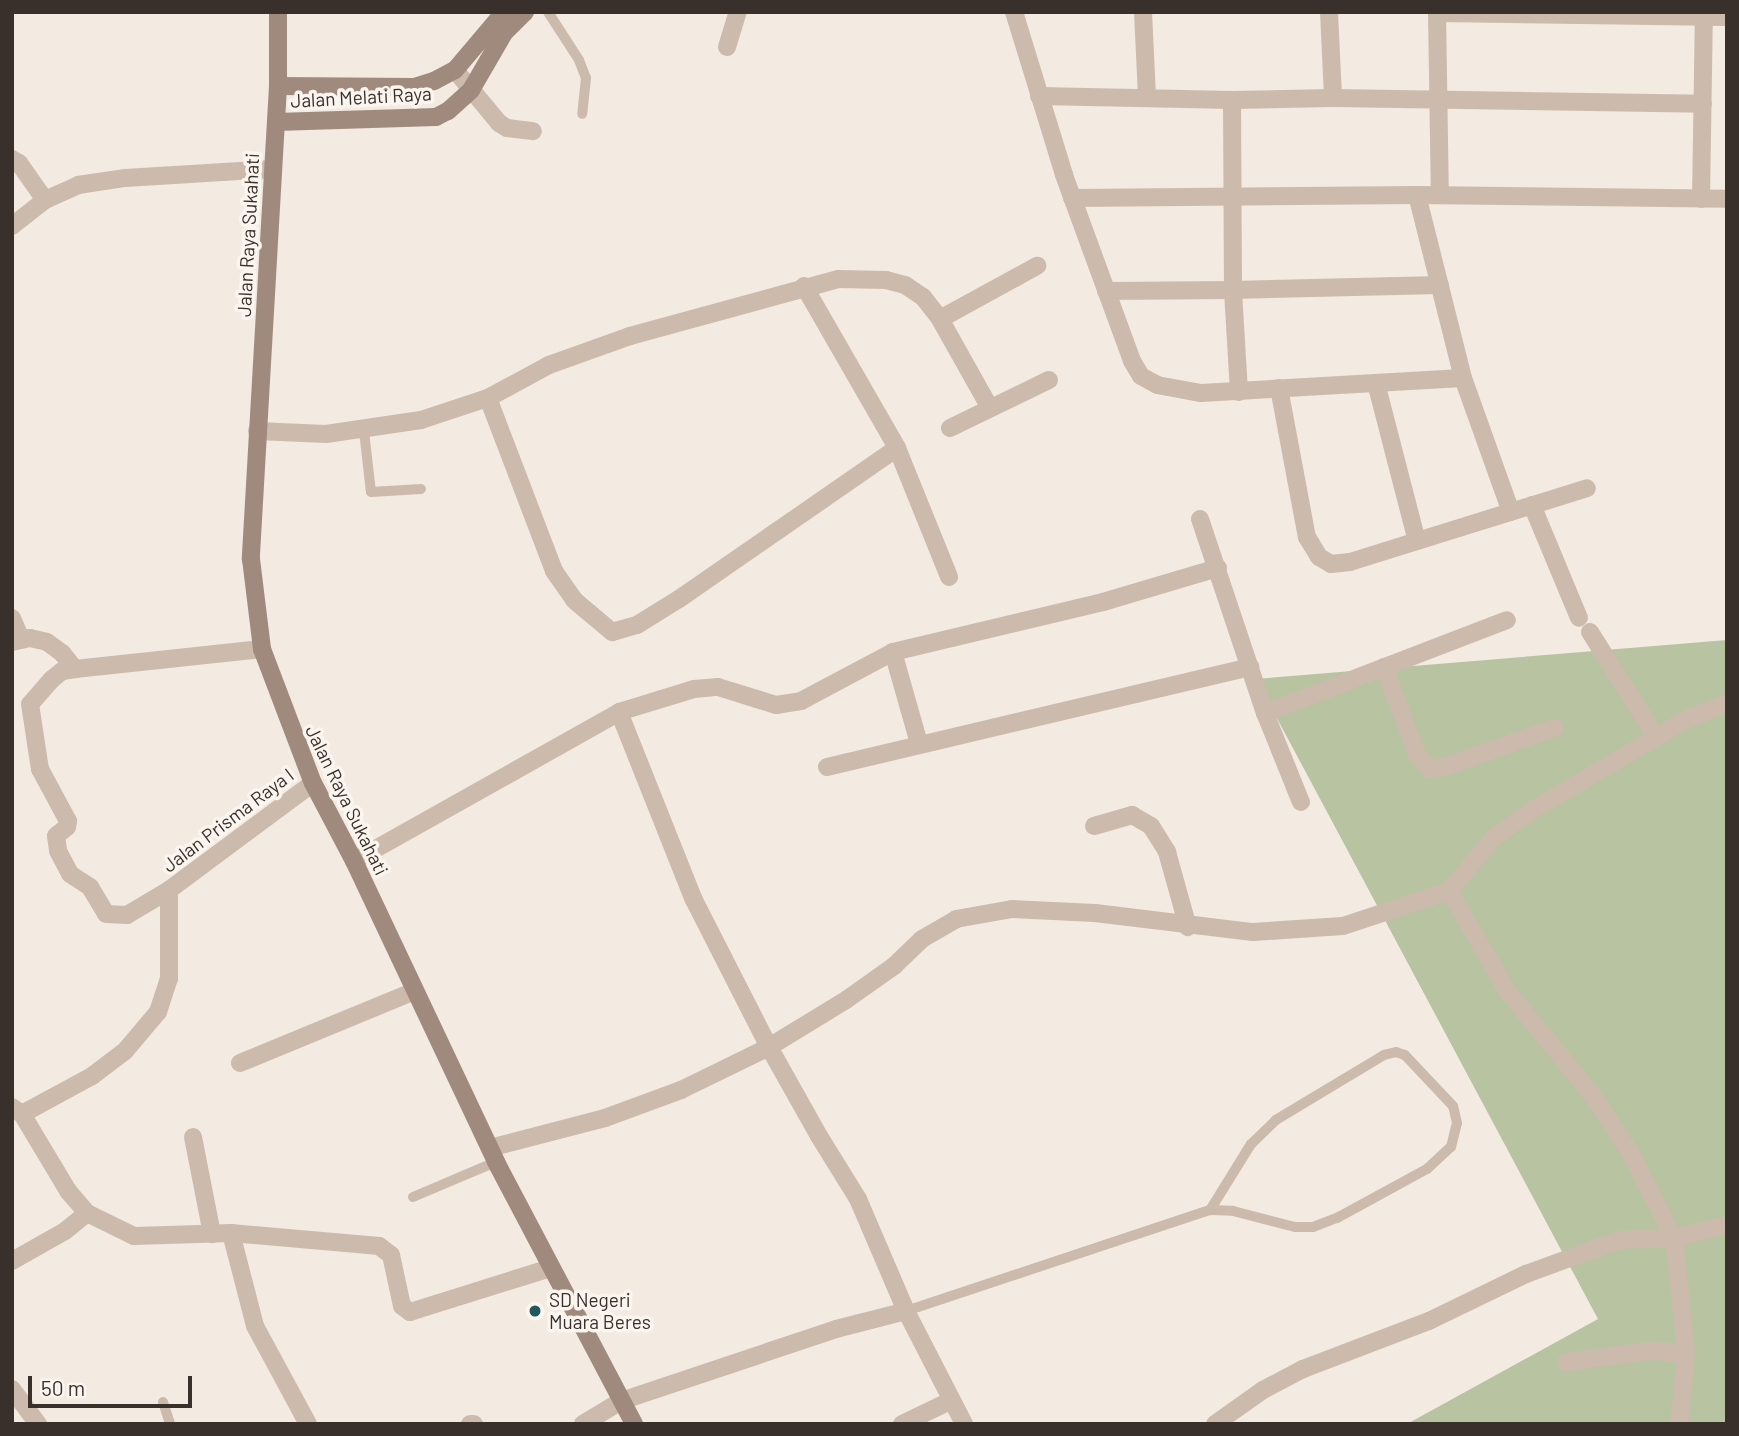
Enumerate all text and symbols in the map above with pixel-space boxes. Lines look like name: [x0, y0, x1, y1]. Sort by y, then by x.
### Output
street label: Jalan Melati Raya: [290, 82, 432, 112]
street label: Jalan Raya Sukahati: [232, 152, 264, 318]
street label: Jalan Raya Sukahati: [301, 721, 393, 879]
street label: Jalan Prisma Raya I: [158, 763, 298, 877]
place label: SD Negeri Muara Beres: [549, 1289, 651, 1333]
marker: SD Negeri Muara Beres: [527, 1303, 543, 1319]
scale bar: [32, 1362, 196, 1406]
text: 50 m: [41, 1375, 85, 1400]

